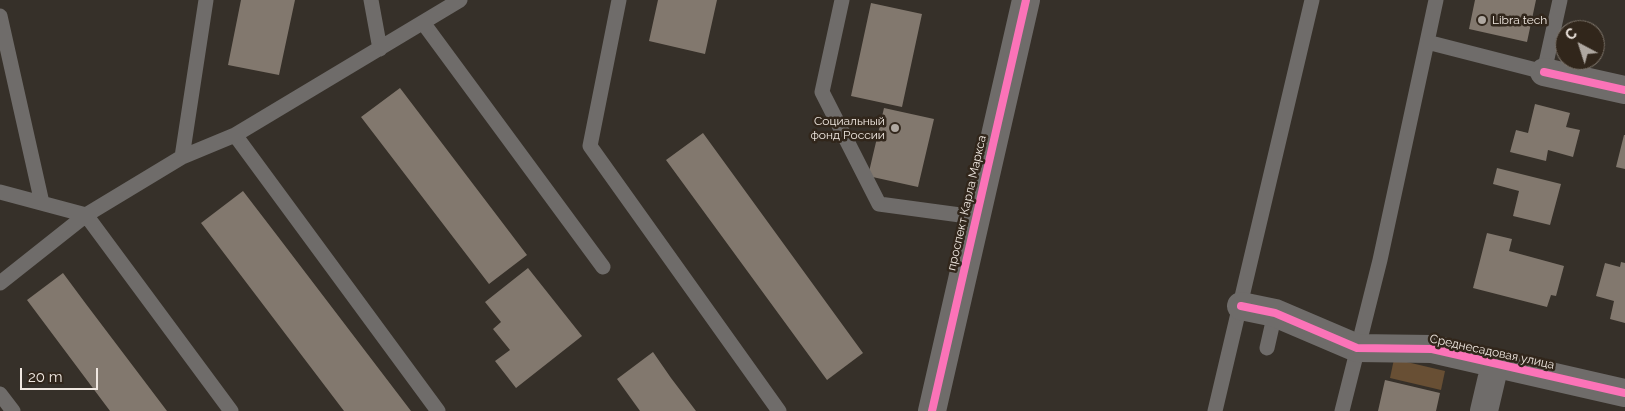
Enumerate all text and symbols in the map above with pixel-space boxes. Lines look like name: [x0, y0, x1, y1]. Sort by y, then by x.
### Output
place label: Libra tech: [1492, 13, 1547, 27]
marker: Libra tech: [1476, 14, 1488, 26]
north arrow: [1555, 20, 1605, 70]
text: С: [1562, 25, 1580, 43]
place label: Социальный фонд России: [810, 114, 885, 142]
marker: Социальный фонд России: [889, 122, 901, 134]
street label: проспект Карла Маркса: [944, 134, 990, 272]
street label: Среднесадовая улица: [1428, 332, 1556, 372]
scale bar: [22, 358, 100, 390]
text: 20 m: [28, 368, 63, 386]

